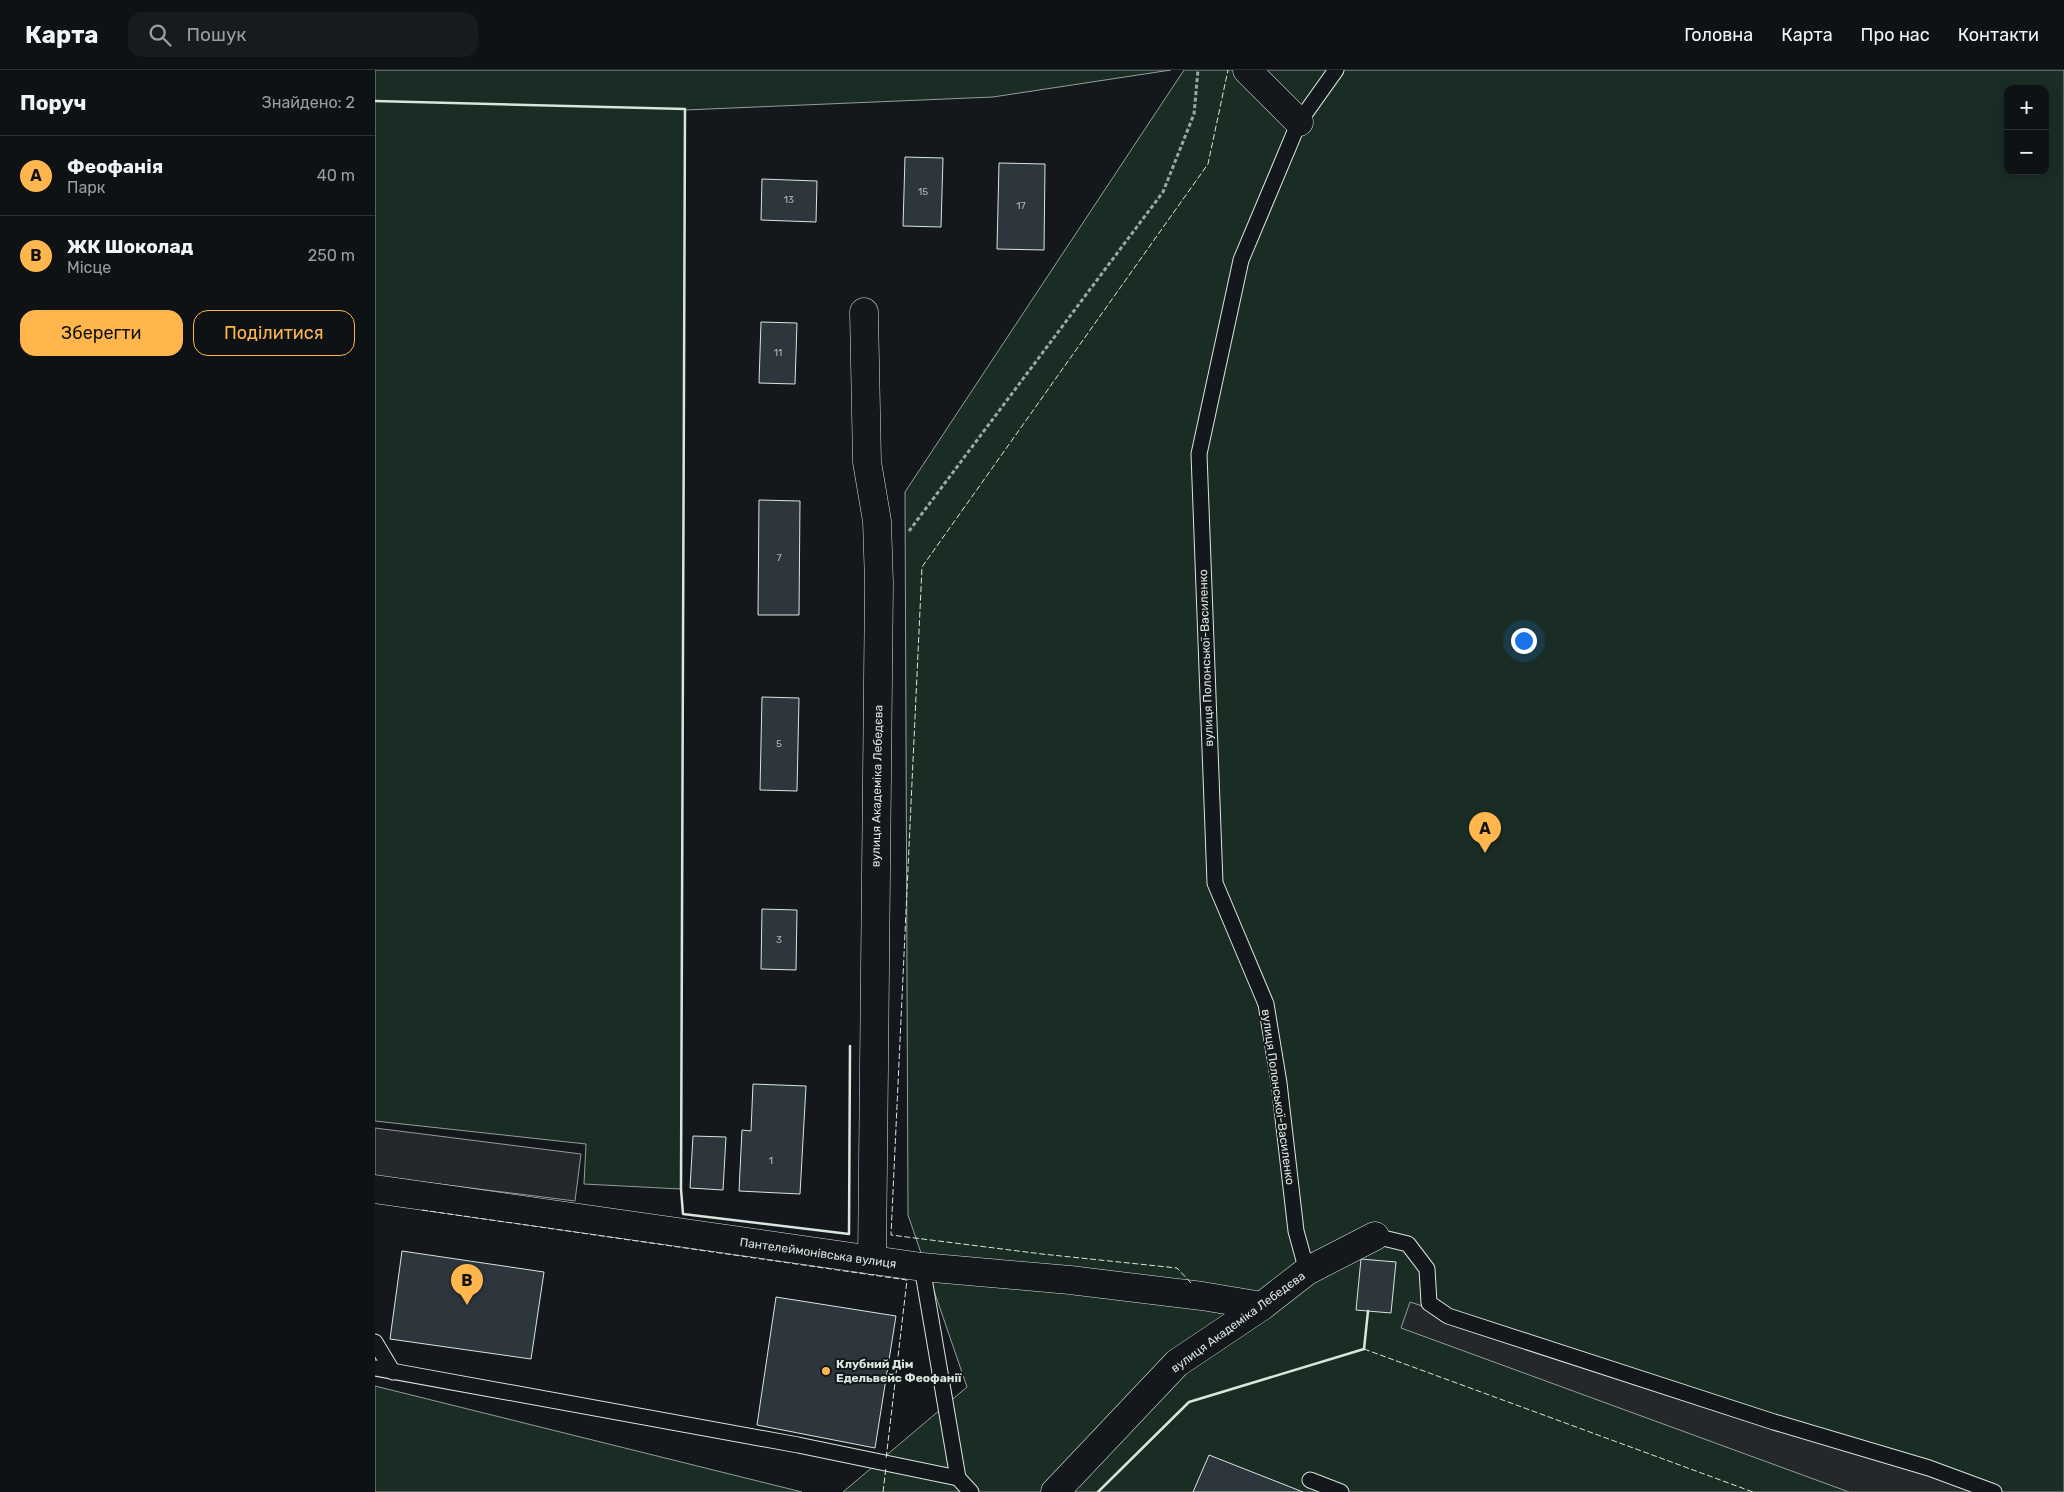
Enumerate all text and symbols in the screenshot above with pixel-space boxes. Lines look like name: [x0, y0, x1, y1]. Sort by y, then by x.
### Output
search box: [128, 12, 478, 57]
text: Карта: [25, 21, 98, 49]
icon: search: [146, 21, 174, 49]
text: Пошук: [186, 23, 246, 46]
text: Головна: [1684, 24, 1753, 46]
text: Карта: [1781, 24, 1833, 46]
text: Про нас: [1861, 24, 1930, 46]
text: Контакти: [1958, 24, 2039, 46]
map controls: [2004, 85, 2049, 175]
button: +: [2004, 85, 2049, 130]
text: Поруч: [20, 90, 86, 115]
text: Знайдено: 2: [262, 93, 355, 112]
button: −: [2004, 130, 2049, 175]
text: Феофанія: [67, 155, 163, 178]
text: A: [30, 166, 42, 185]
text: 40 m: [317, 166, 355, 185]
text: Парк: [67, 178, 105, 197]
house number: 15: [918, 186, 928, 198]
house number: 13: [784, 194, 794, 206]
house number: 17: [1016, 200, 1026, 212]
text: ЖК Шоколад: [67, 235, 193, 258]
text: B: [30, 246, 42, 265]
text: 250 m: [308, 246, 355, 265]
text: Місце: [67, 258, 111, 277]
button: Зберегти: [20, 310, 183, 356]
button: Поділитися: [193, 310, 355, 356]
house number: 11: [774, 347, 782, 359]
house number: 7: [776, 552, 782, 564]
street label: вулиця Полонської-Василенко: [1196, 569, 1216, 747]
your location: [1511, 628, 1537, 654]
street label: вулиця Академіка Лебедєва: [869, 705, 885, 867]
house number: 5: [776, 738, 782, 750]
pin: A: [1469, 812, 1501, 853]
house number: 3: [776, 934, 782, 946]
street label: вулиця Полонської-Василенко: [1259, 1008, 1297, 1186]
house number: 1: [769, 1155, 773, 1167]
street label: Пантелеймонівська вулиця: [739, 1235, 897, 1271]
pin: B: [451, 1264, 483, 1305]
street label: вулиця Академіка Лебедєва: [1168, 1269, 1308, 1375]
place label: Клубний Дім Едельвейс Феофанії: [836, 1357, 962, 1385]
marker: Клубний Дім Едельвейс Феофанії: [820, 1365, 832, 1377]

